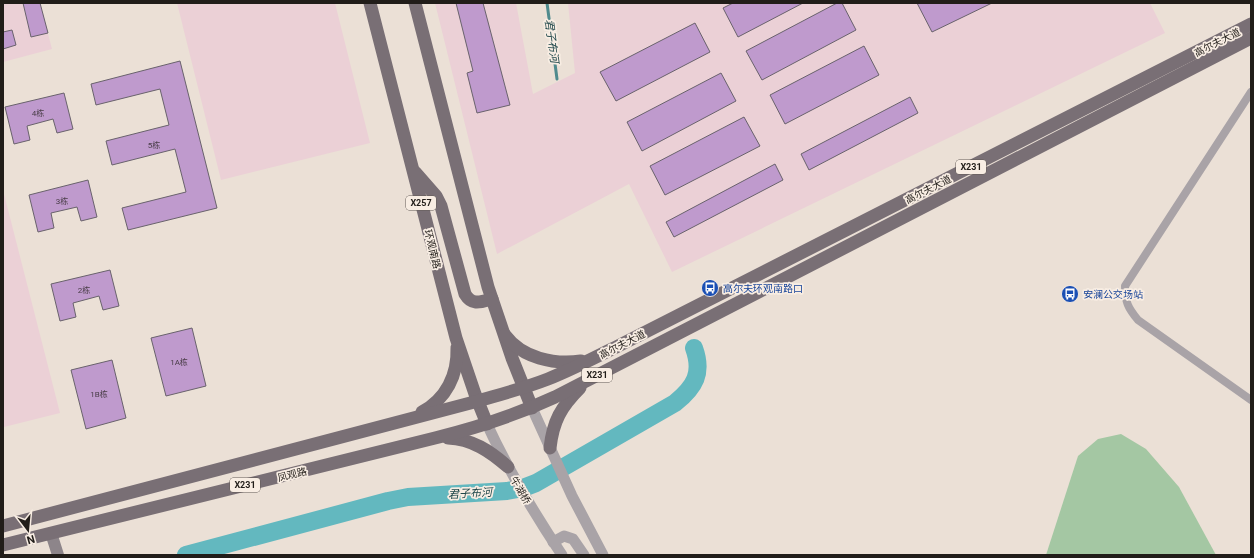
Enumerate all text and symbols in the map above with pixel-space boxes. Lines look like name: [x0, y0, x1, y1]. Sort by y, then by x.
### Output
water label: 君子布河: [542, 18, 561, 66]
street label: 高尔夫大道: [1192, 26, 1242, 59]
house number: 4栋: [32, 108, 44, 118]
house number: 5栋: [148, 140, 160, 150]
road number: X231: [956, 160, 986, 174]
street label: 高尔夫大道: [903, 173, 953, 206]
house number: 3栋: [56, 196, 68, 206]
road number: X257: [406, 196, 436, 210]
street label: 环观南路: [422, 228, 443, 270]
bus stop icon: 高尔夫环观南路口: [700, 278, 720, 298]
place label: 高尔夫环观南路口: [723, 283, 803, 294]
bus stop icon: 安澜公交场站: [1060, 284, 1080, 304]
house number: 2栋: [78, 285, 90, 295]
place label: 安澜公交场站: [1083, 289, 1143, 300]
street label: 高尔夫大道: [597, 328, 647, 361]
house number: 1A栋: [170, 357, 188, 367]
road number: X231: [582, 368, 612, 382]
house number: 1B栋: [90, 389, 108, 399]
street label: 凤观路: [276, 466, 308, 483]
street label: 牛湖桥: [508, 475, 533, 506]
road number: X231: [230, 478, 260, 492]
water label: 君子布河: [448, 486, 494, 501]
north arrow: [8, 510, 48, 550]
text: N: [25, 532, 36, 547]

